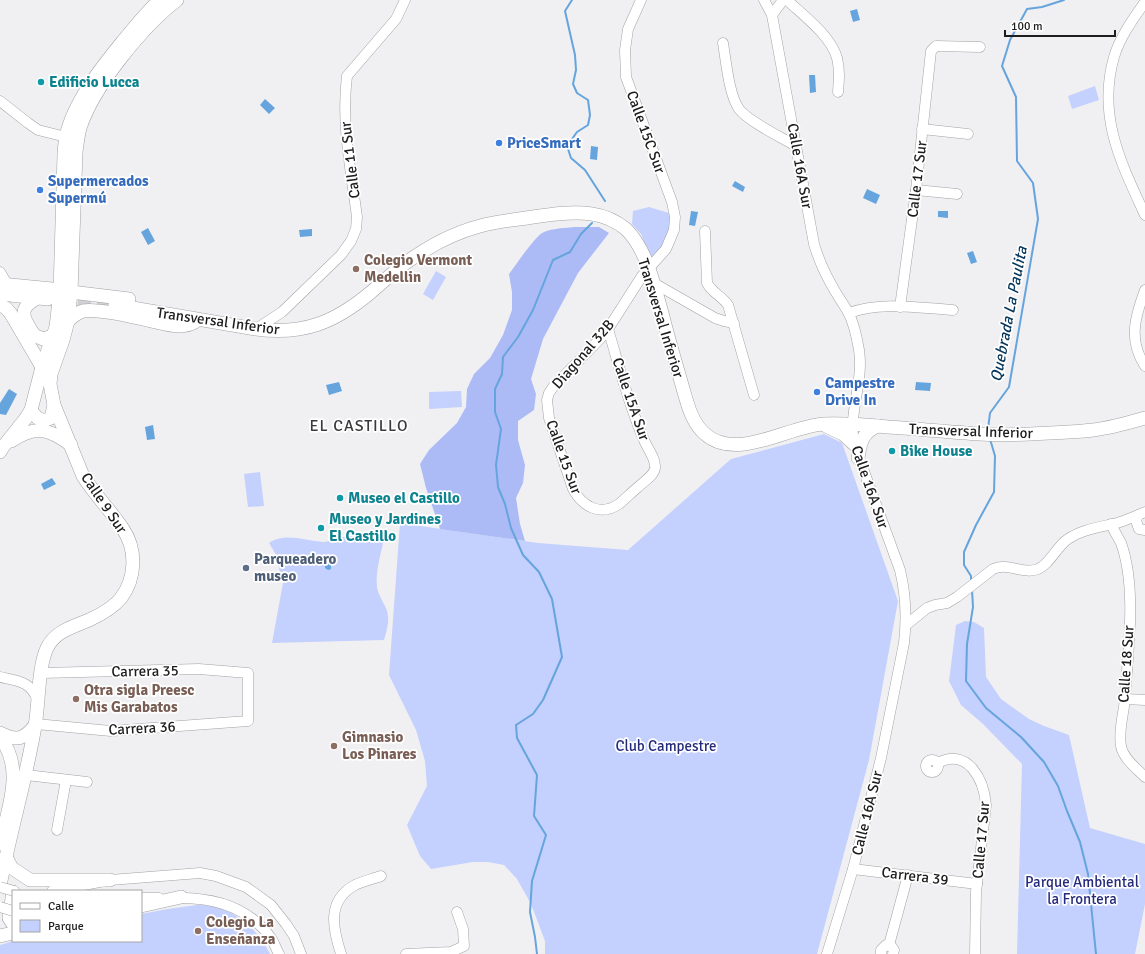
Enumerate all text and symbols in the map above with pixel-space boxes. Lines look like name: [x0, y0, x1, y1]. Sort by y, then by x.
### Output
scale bar: [1005, 12, 1115, 38]
text: 100 m: [1011, 19, 1043, 34]
place label: Edificio Lucca: [49, 73, 140, 91]
marker: Edificio Lucca: [36, 77, 46, 87]
street label: Calle 15C Sur: [623, 88, 669, 176]
street label: Calle 11 Sur: [336, 120, 364, 200]
street label: Calle 16A Sur: [784, 122, 816, 211]
place label: PriceSmart: [507, 134, 582, 152]
marker: PriceSmart: [494, 138, 504, 148]
street label: Calle 17 Sur: [903, 139, 931, 219]
place label: Supermercados Supermú: [48, 172, 149, 207]
marker: Supermercados Supermú: [35, 185, 45, 195]
water label: Quebrada La Paulita: [986, 244, 1032, 383]
place label: Colegio Vermont Medellin: [364, 251, 472, 286]
street label: Transversal Inferior: [634, 256, 688, 380]
marker: Colegio Vermont Medellin: [351, 264, 361, 274]
street label: Transversal Inferior: [155, 303, 281, 339]
street label: Diagonal 32B: [548, 316, 618, 392]
street label: Calle 15A Sur: [608, 355, 654, 443]
place label: Campestre Drive In: [825, 374, 895, 409]
marker: Campestre Drive In: [812, 387, 822, 397]
district label: EL CASTILLO: [310, 416, 408, 436]
street label: Calle 15 Sur: [542, 418, 586, 497]
street label: Transversal Inferior: [909, 420, 1034, 442]
place label: Bike House: [900, 442, 973, 460]
street label: Calle 16A Sur: [847, 443, 893, 531]
marker: Bike House: [887, 446, 897, 456]
street label: Calle 9 Sur: [77, 469, 131, 537]
place label: Museo el Castillo: [348, 489, 460, 507]
marker: Museo el Castillo: [335, 493, 345, 503]
place label: Museo y Jardines El Castillo: [329, 510, 441, 545]
marker: Museo y Jardines El Castillo: [316, 523, 326, 533]
place label: Parqueadero museo: [254, 550, 337, 585]
marker: Parqueadero museo: [241, 563, 251, 573]
street label: Calle 18 Sur: [1114, 624, 1138, 703]
street label: Carrera 35: [111, 661, 179, 681]
place label: Otra sigla Preesc Mis Garabatos: [84, 681, 194, 716]
marker: Otra sigla Preesc Mis Garabatos: [71, 694, 81, 704]
street label: Carrera 36: [108, 717, 176, 739]
place label: Gimnasio Los Pinares: [342, 728, 417, 763]
park label: Club Campestre: [615, 737, 717, 755]
marker: Gimnasio Los Pinares: [329, 741, 339, 751]
street label: Calle 16A Sur: [848, 768, 886, 857]
street label: Calle 17 Sur: [969, 800, 993, 879]
street label: Carrera 39: [880, 863, 950, 889]
park label: Parque Ambiental la Frontera: [1025, 873, 1139, 908]
legend: [12, 890, 142, 942]
text: Calle: [48, 899, 74, 914]
place label: Colegio La Enseñanza: [206, 913, 276, 948]
text: Parque: [48, 919, 84, 934]
marker: Colegio La Enseñanza: [193, 926, 203, 936]

